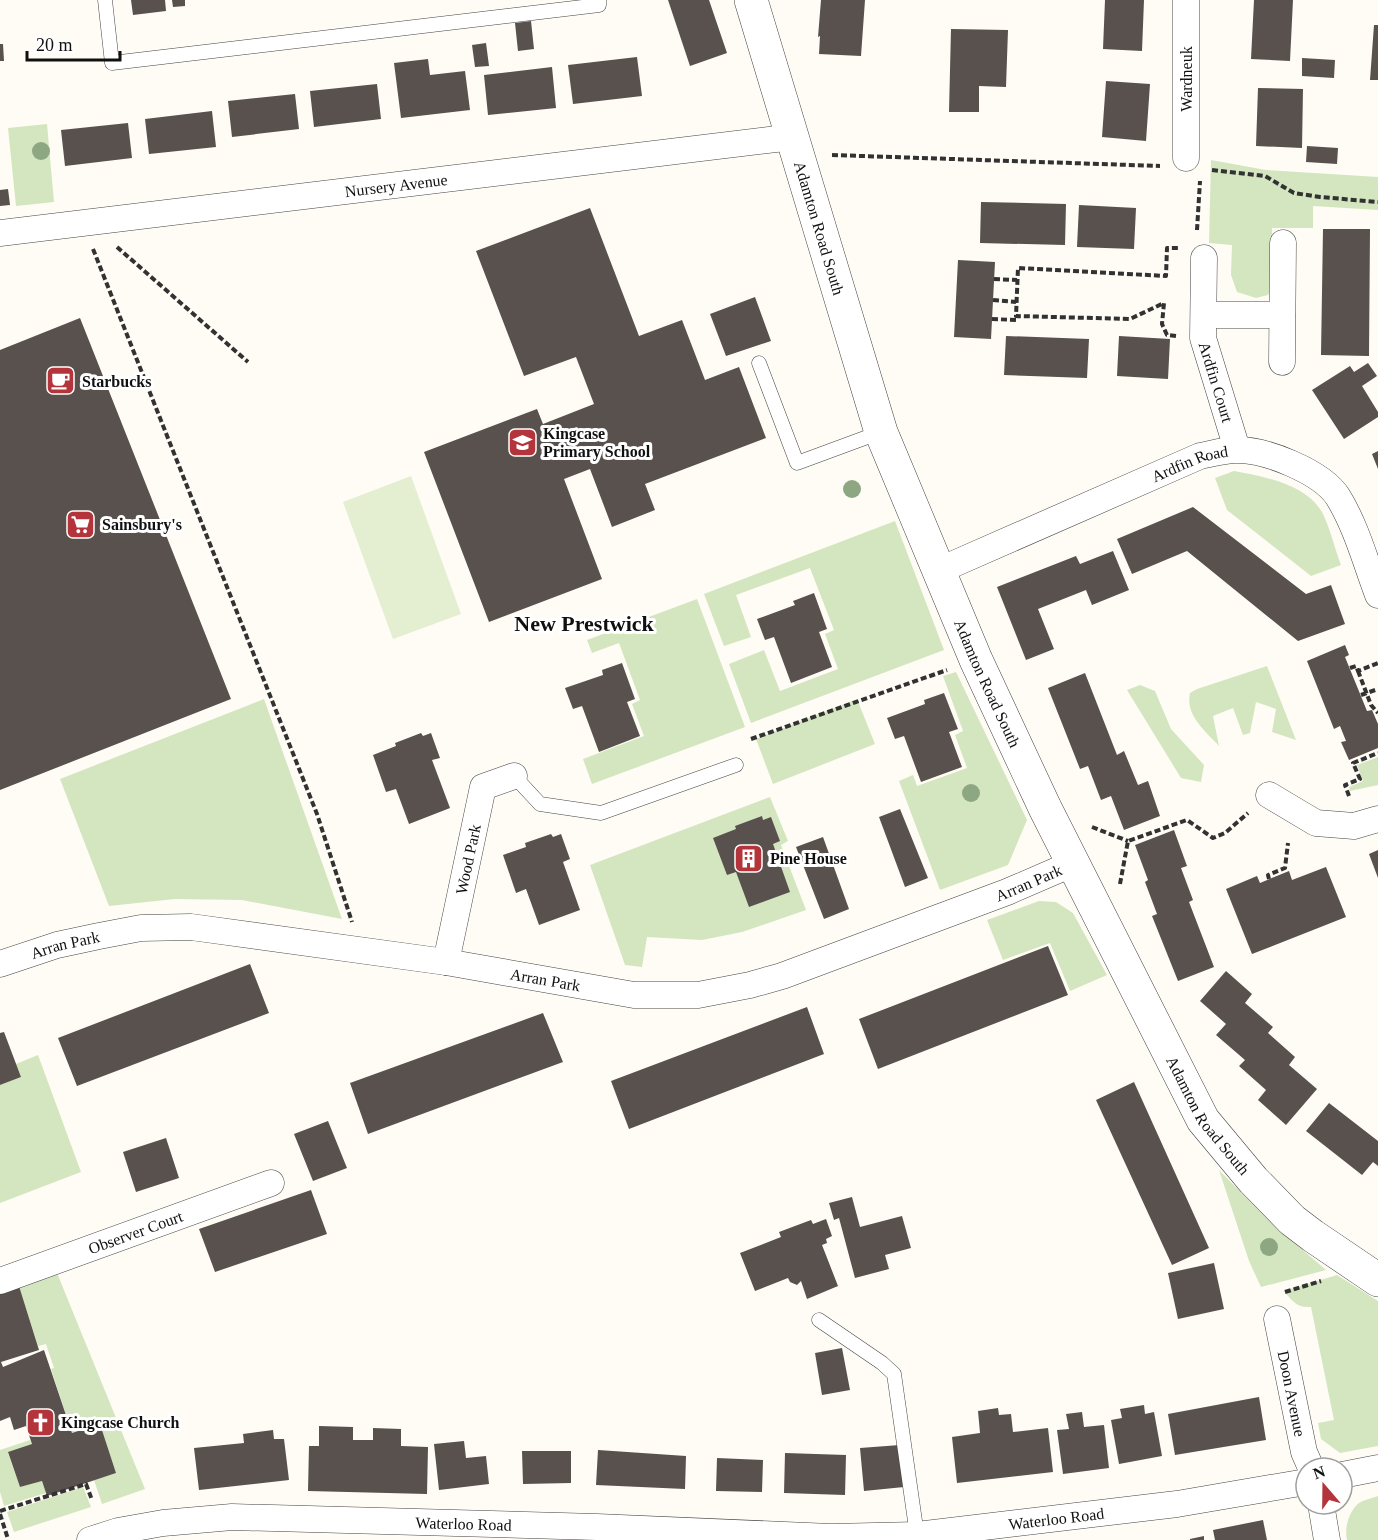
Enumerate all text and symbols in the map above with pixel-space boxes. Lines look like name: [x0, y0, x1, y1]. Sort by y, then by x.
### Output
scale bar: [27, 24, 120, 62]
text: 20 m: [36, 35, 73, 55]
street label: Wardneuk: [1178, 46, 1195, 112]
street label: Adamton Road South: [791, 159, 847, 297]
street label: Nursery Avenue: [344, 171, 448, 200]
street label: Ardfin Court: [1196, 340, 1236, 425]
cafe icon: Starbucks: [45, 365, 77, 397]
place label: Starbucks: [82, 373, 151, 390]
place label: Kingcase Primary School: [543, 425, 651, 461]
school or university icon: Kingcase Primary School: [506, 426, 538, 458]
street label: Ardfin Road: [1149, 443, 1229, 485]
supermarket icon: Sainsbury's: [65, 508, 97, 540]
place label: Sainsbury's: [102, 516, 182, 534]
district label: New Prestwick: [514, 611, 655, 636]
street label: Adamton Road South: [951, 617, 1023, 750]
street label: Wood Park: [453, 823, 484, 896]
building icon: Pine House: [733, 842, 765, 874]
place label: Pine House: [770, 850, 847, 867]
street label: Arran Park: [993, 861, 1065, 905]
street label: Arran Park: [28, 928, 101, 962]
street label: Arran Park: [509, 965, 581, 994]
street label: Adamton Road South: [1163, 1053, 1253, 1178]
street label: Observer Court: [86, 1207, 186, 1257]
street label: Doon Avenue: [1275, 1349, 1309, 1438]
church icon: Kingcase Church: [24, 1406, 56, 1438]
place label: Kingcase Church: [61, 1414, 179, 1432]
north arrow: [1294, 1456, 1354, 1516]
text: N: [1311, 1462, 1328, 1482]
street label: Waterloo Road: [1008, 1505, 1105, 1533]
street label: Waterloo Road: [415, 1514, 512, 1534]

